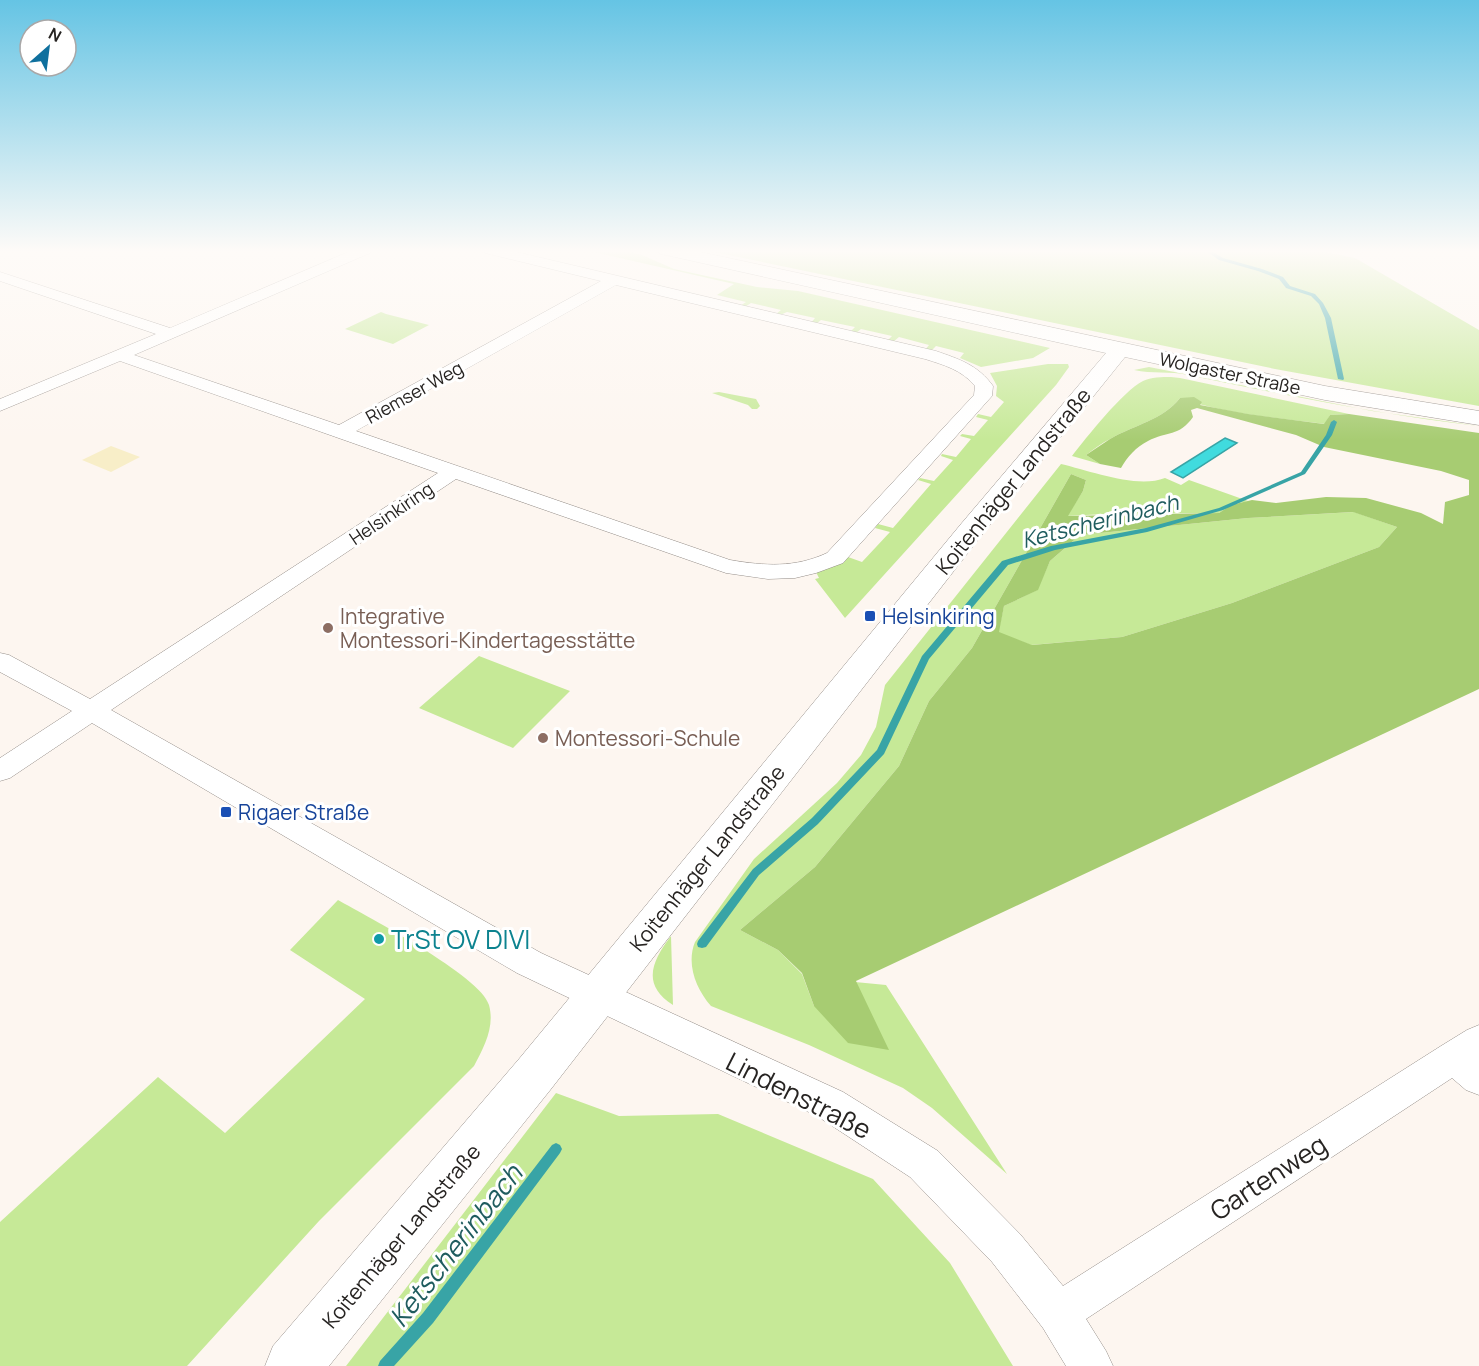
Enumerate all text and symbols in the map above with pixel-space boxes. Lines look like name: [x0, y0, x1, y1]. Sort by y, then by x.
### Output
north arrow: [18, 18, 78, 78]
text: N: [45, 22, 65, 47]
street label: Wolgaster Straße: [1157, 346, 1303, 400]
street label: Riemser Weg: [361, 355, 467, 429]
street label: Koitenhäger Landstraße: [929, 382, 1097, 580]
street label: Helsinkiring: [344, 476, 438, 550]
water label: Ketscherinbach: [1019, 487, 1182, 555]
place label: Integrative Montessori-Kindertagesstätte: [340, 602, 635, 654]
place label: Helsinkiring: [882, 602, 995, 630]
marker: Helsinkiring: [863, 609, 877, 623]
marker: Integrative Montessori-Kindertagesstätte: [321, 621, 335, 635]
place label: Montessori-Schule: [555, 724, 740, 752]
marker: Montessori-Schule: [536, 731, 550, 745]
street label: Koitenhäger Landstraße: [623, 759, 791, 957]
place label: Rigaer Straße: [238, 798, 369, 826]
marker: Rigaer Straße: [219, 805, 233, 819]
place label: TrSt OV DIVI: [391, 921, 530, 957]
marker: TrSt OV DIVI: [372, 932, 386, 946]
street label: Lindenstraße: [720, 1043, 878, 1147]
street label: Gartenweg: [1203, 1126, 1333, 1228]
street label: Koitenhäger Landstraße: [316, 1138, 486, 1334]
water label: Ketscherinbach: [380, 1155, 531, 1334]

